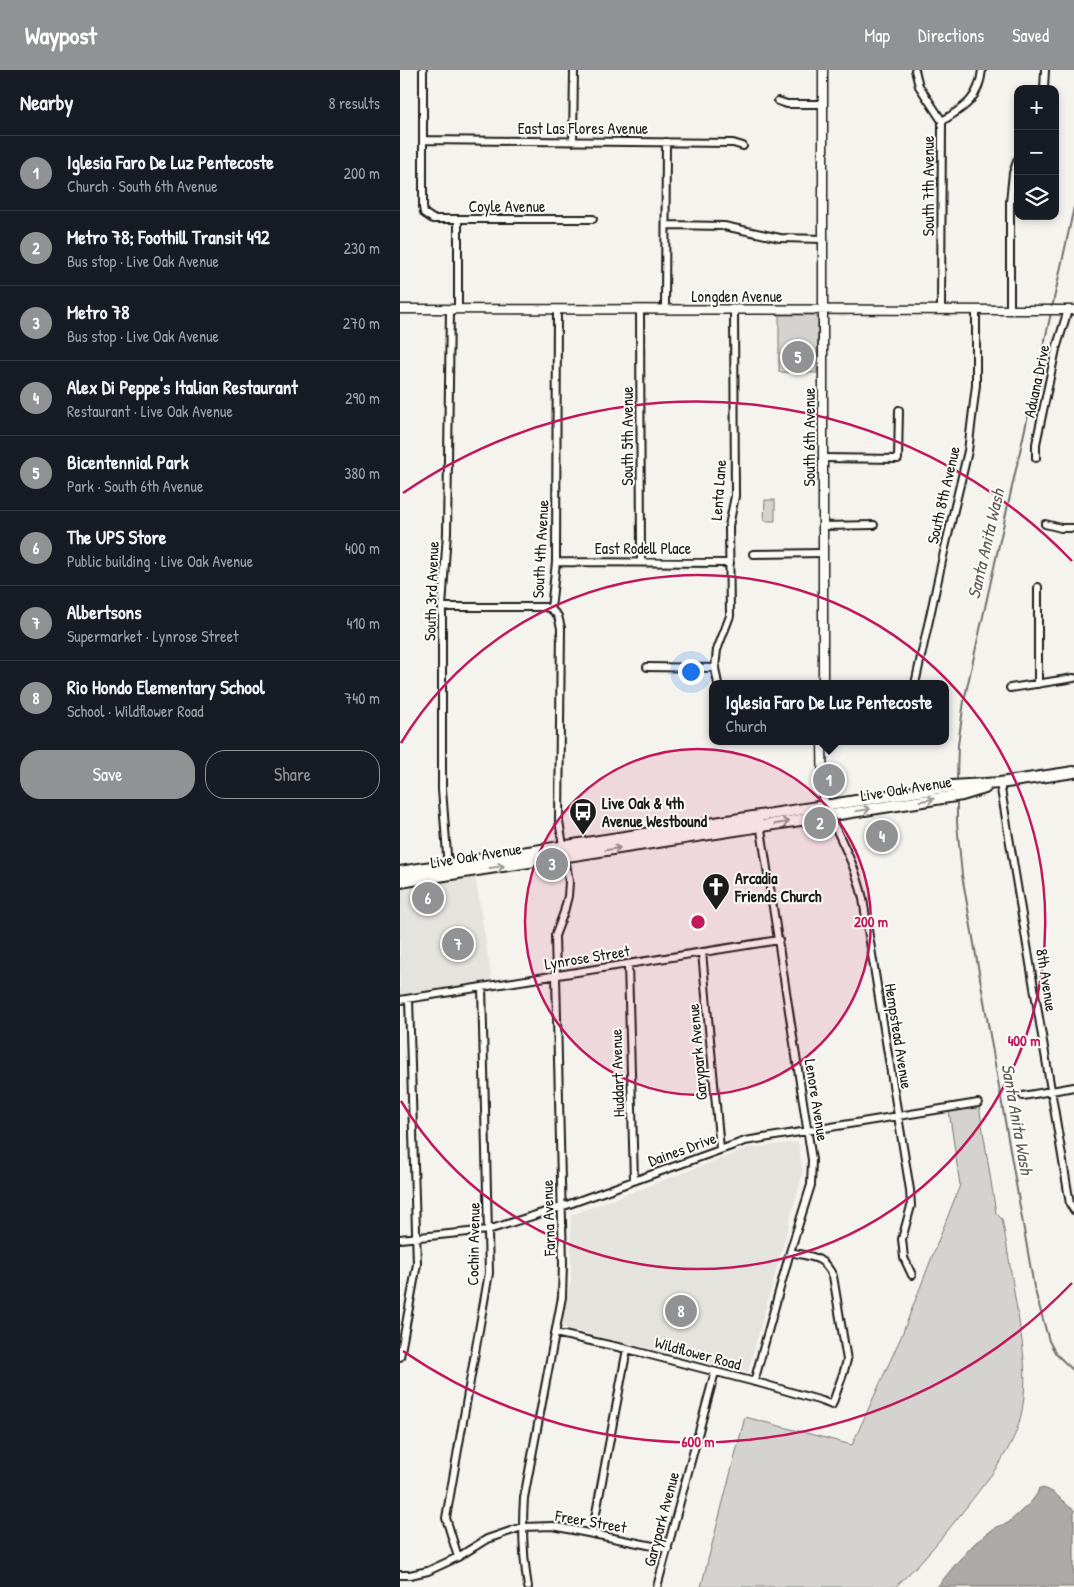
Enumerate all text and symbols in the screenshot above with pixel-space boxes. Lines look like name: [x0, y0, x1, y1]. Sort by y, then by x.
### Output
text: Waypost: [25, 19, 97, 51]
text: Map: [865, 23, 890, 48]
text: Directions: [918, 23, 984, 48]
text: Saved: [1012, 23, 1049, 48]
map controls: [1014, 85, 1059, 220]
button: +: [1014, 85, 1059, 130]
text: Nearby: [20, 88, 73, 117]
text: 8 results: [328, 92, 380, 114]
street label: East Las Flores Avenue: [518, 117, 649, 139]
button: −: [1014, 130, 1059, 175]
street label: South 7th Avenue: [917, 135, 939, 236]
text: Iglesia Faro De Luz Pentecoste: [67, 149, 274, 175]
text: 1: [33, 162, 39, 184]
text: 200 m: [344, 162, 380, 184]
text: Church · South 6th Avenue: [67, 175, 218, 197]
button: layers: [1014, 175, 1059, 220]
street label: Coyle Avenue: [469, 195, 546, 217]
text: Metro 78; Foothill Transit 492: [67, 224, 270, 250]
text: 2: [32, 237, 40, 259]
text: 230 m: [344, 237, 380, 259]
text: Bus stop · Live Oak Avenue: [67, 250, 219, 272]
street label: Longden Avenue: [692, 285, 783, 307]
text: Metro 78: [67, 299, 129, 325]
text: 3: [32, 312, 40, 334]
text: 270 m: [343, 312, 380, 334]
text: Bus stop · Live Oak Avenue: [67, 325, 219, 347]
pin: 5: [782, 338, 814, 376]
street label: Aduana Drive: [1018, 342, 1055, 419]
text: Alex Di Peppe's Italian Restaurant: [67, 374, 298, 400]
street label: South 5th Avenue: [616, 386, 638, 486]
text: 4: [33, 387, 39, 409]
text: 290 m: [345, 387, 380, 409]
street label: South 6th Avenue: [798, 387, 820, 486]
text: Restaurant · Live Oak Avenue: [67, 400, 233, 422]
street label: South 8th Avenue: [921, 443, 965, 546]
text: Bicentennial Park: [67, 449, 189, 475]
street label: Lenta Lane: [705, 458, 731, 521]
text: 5: [33, 462, 39, 484]
text: 380 m: [344, 462, 380, 484]
text: Park · South 6th Avenue: [67, 475, 203, 497]
water label: Santa Anita Wash: [961, 485, 1011, 601]
street label: South 4th Avenue: [526, 499, 554, 599]
text: The UPS Store: [67, 524, 166, 550]
text: 6: [33, 537, 39, 559]
text: 400 m: [345, 537, 380, 559]
street label: East Rodell Place: [595, 537, 692, 559]
street label: South 3rd Avenue: [418, 540, 444, 641]
text: Public building · Live Oak Avenue: [67, 550, 253, 572]
text: Albertsons: [67, 599, 141, 625]
text: 7: [32, 612, 40, 634]
text: 410 m: [346, 612, 380, 634]
text: Supermarket · Lynrose Street: [67, 625, 239, 647]
your location: [678, 659, 704, 685]
text: Rio Hondo Elementary School: [67, 674, 265, 700]
popup: [709, 680, 949, 745]
text: 8: [33, 687, 39, 709]
text: 740 m: [344, 687, 380, 709]
text: Iglesia Faro De Luz Pentecoste: [726, 689, 932, 715]
text: School · Wildflower Road: [67, 700, 203, 722]
text: Church: [726, 715, 767, 737]
button: Save: [20, 750, 195, 799]
button: Share: [205, 750, 380, 799]
pin: 1: [813, 761, 845, 799]
street label: Live Oak Avenue: [859, 770, 954, 806]
place label: Live Oak & 4th Avenue Westbound: [602, 792, 708, 832]
one-way arrow: [919, 795, 935, 805]
bus stop icon: Live Oak & 4th Avenue Westbound: [568, 797, 598, 836]
pin: 2: [804, 804, 836, 842]
one-way arrow: [855, 805, 871, 815]
one-way arrow: [774, 817, 790, 827]
pin: 4: [866, 817, 898, 855]
street label: Live Oak Avenue: [429, 837, 524, 873]
one-way arrow: [605, 844, 621, 854]
pin: 3: [536, 845, 568, 883]
one-way arrow: [488, 862, 504, 872]
place label: Arcadia Friends Church: [734, 867, 822, 907]
church icon: Arcadia Friends Church: [701, 872, 731, 911]
pin: 6: [412, 879, 444, 917]
text: 200 m: [854, 911, 888, 932]
centre of rings: [689, 913, 707, 931]
pin: 7: [442, 925, 474, 963]
street label: Lynrose Street: [543, 939, 632, 975]
street label: 8th Avenue: [1031, 947, 1063, 1014]
street label: Hempstead Avenue: [880, 982, 918, 1091]
street label: Garypark Avenue: [682, 1002, 712, 1101]
street label: Huddart Avenue: [604, 1028, 630, 1118]
text: 400 m: [1008, 1030, 1040, 1051]
street label: Lenore Avenue: [800, 1057, 834, 1143]
water label: Santa Anita Wash: [995, 1062, 1040, 1178]
street label: Daines Drive: [645, 1126, 720, 1171]
street label: Farna Avenue: [536, 1179, 560, 1257]
street label: Cochin Avenue: [461, 1202, 485, 1286]
pin: 8: [665, 1292, 697, 1330]
street label: Wildflower Road: [652, 1331, 744, 1375]
text: 600 m: [681, 1431, 715, 1452]
street label: Garypark Avenue: [638, 1469, 684, 1569]
street label: Freer Street: [553, 1504, 629, 1538]

